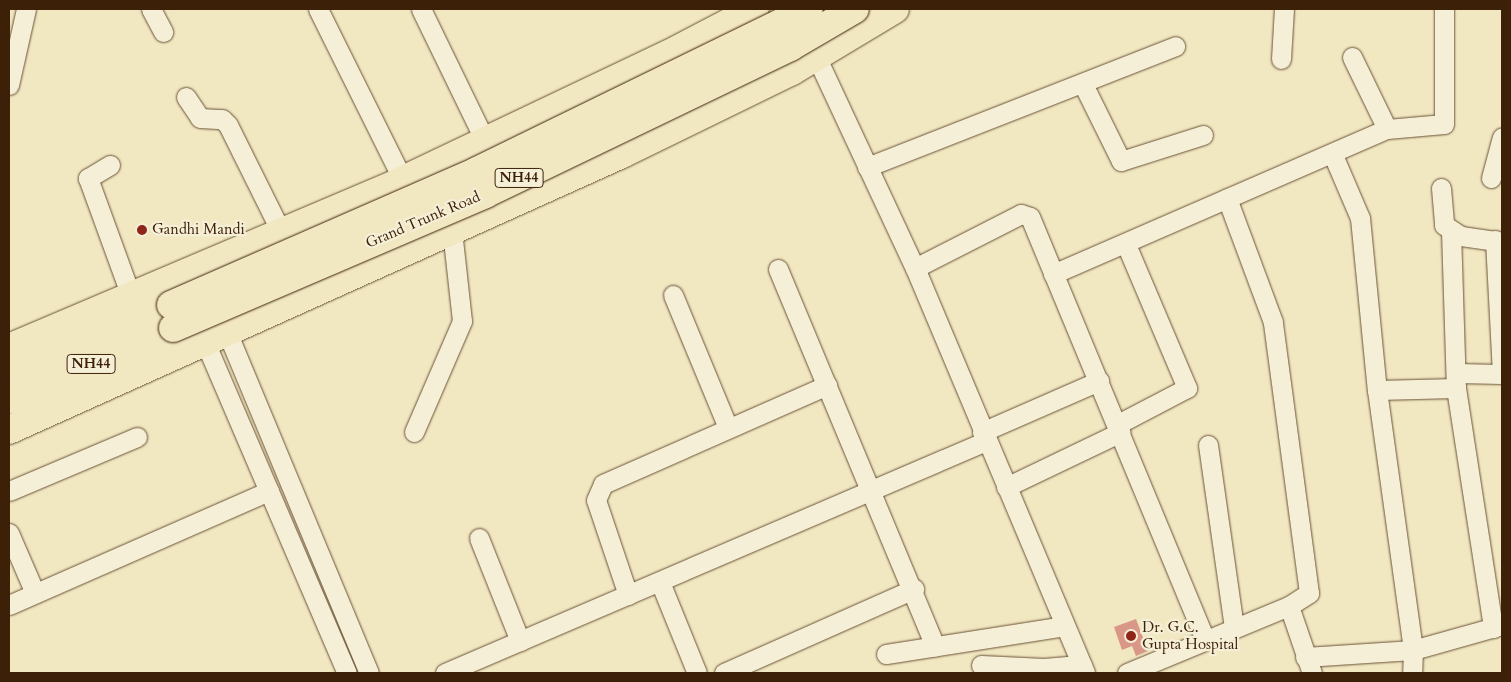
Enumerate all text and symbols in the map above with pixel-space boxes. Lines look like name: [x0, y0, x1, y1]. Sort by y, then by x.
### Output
road number: NH44: [494, 167, 544, 190]
street label: Grand Trunk Road: [363, 188, 483, 252]
place label: Gandhi Mandi: [152, 221, 245, 239]
marker: Gandhi Mandi: [136, 224, 148, 236]
road number: NH44: [66, 352, 116, 376]
place label: Dr. G.C. Gupta Hospital: [1142, 618, 1238, 653]
marker: Dr. G.C. Gupta Hospital: [1124, 629, 1138, 643]

